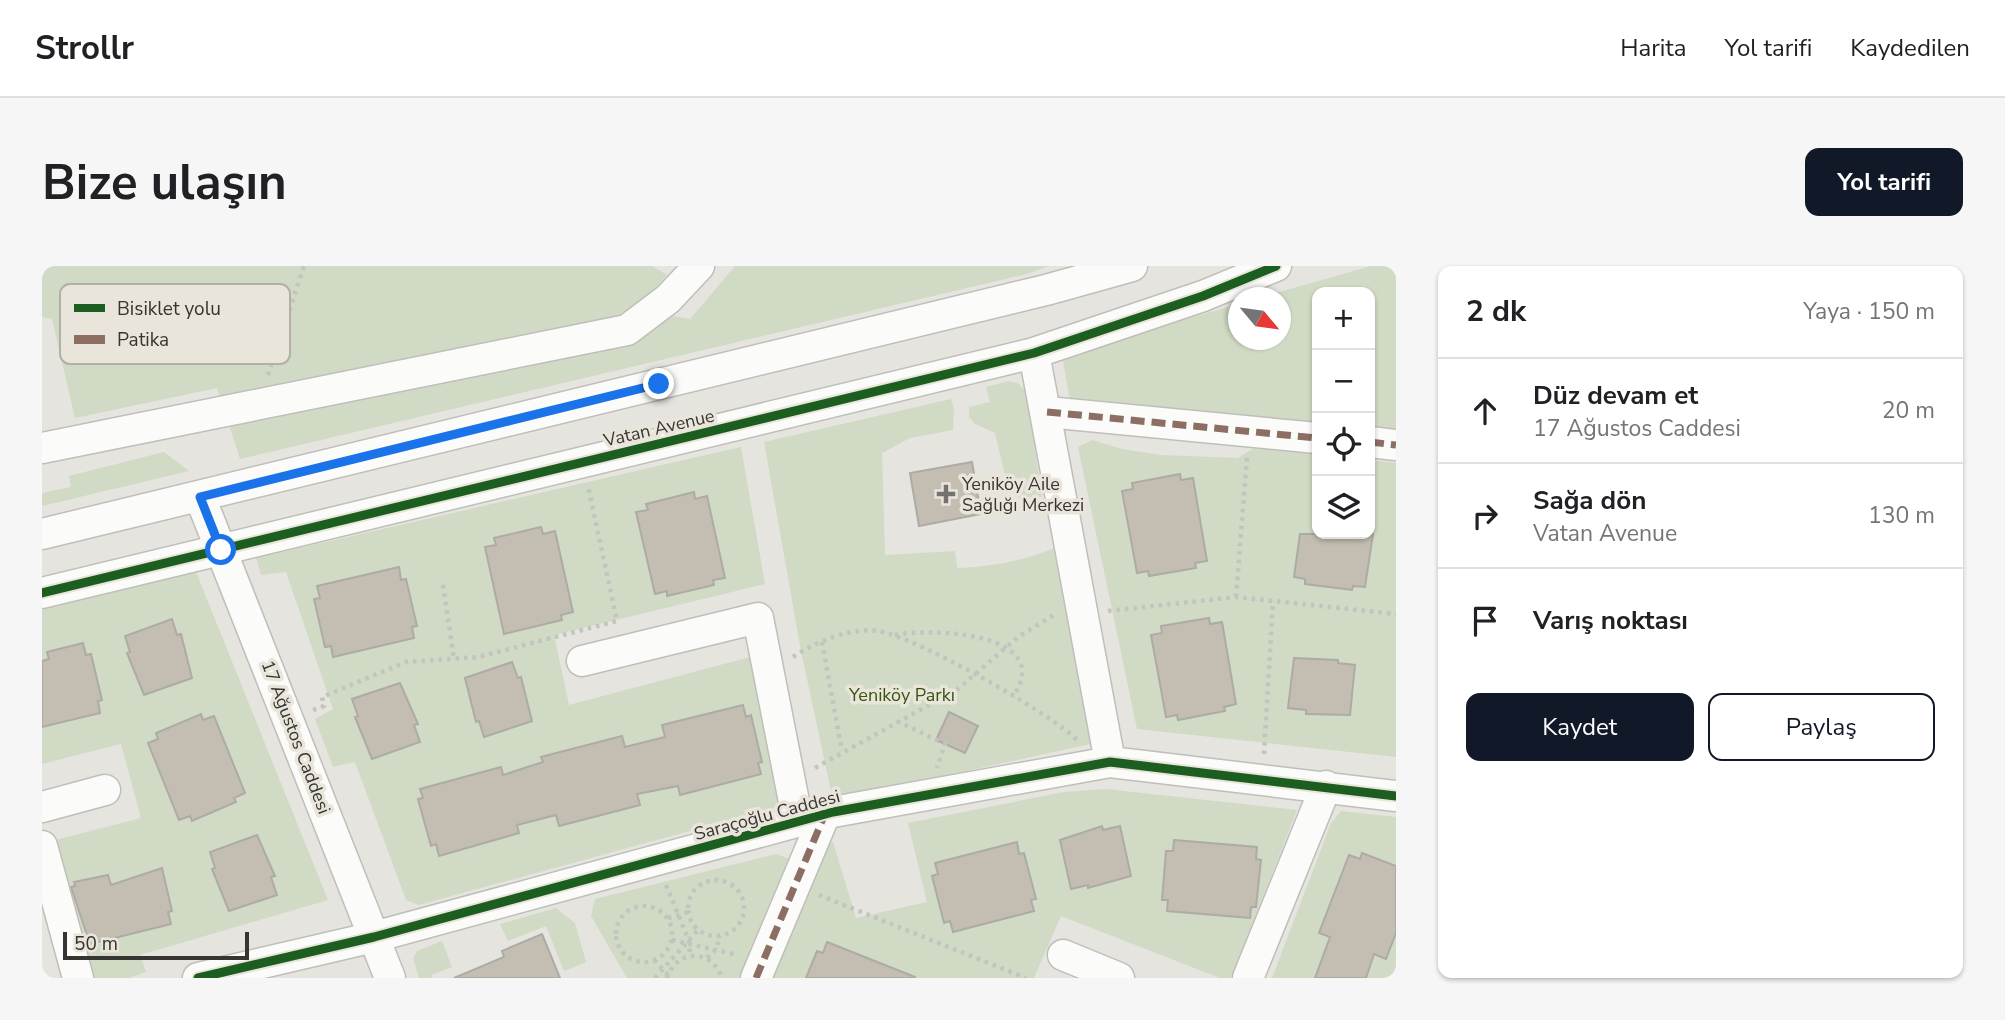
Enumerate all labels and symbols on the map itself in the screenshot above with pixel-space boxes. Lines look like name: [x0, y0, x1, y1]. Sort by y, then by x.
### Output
legend: [60, 284, 290, 364]
north arrow: [1228, 287, 1291, 350]
text: Bisiklet yolu: [117, 296, 221, 322]
text: Patika: [117, 327, 169, 353]
route end: [643, 368, 674, 399]
street label: Vatan Avenue: [600, 404, 717, 453]
place label: Yeniköy Aile Sağlığı Merkezi: [961, 472, 1084, 517]
marker: Yeniköy Aile Sağlığı Merkezi: [936, 484, 956, 504]
route start: [205, 534, 236, 565]
street label: 17 Ağustos Caddesi: [256, 657, 336, 817]
park label: Yeniköy Parkı: [848, 683, 955, 707]
street label: Saraçoğlu Caddesi: [691, 784, 843, 846]
scale bar: [63, 929, 248, 961]

